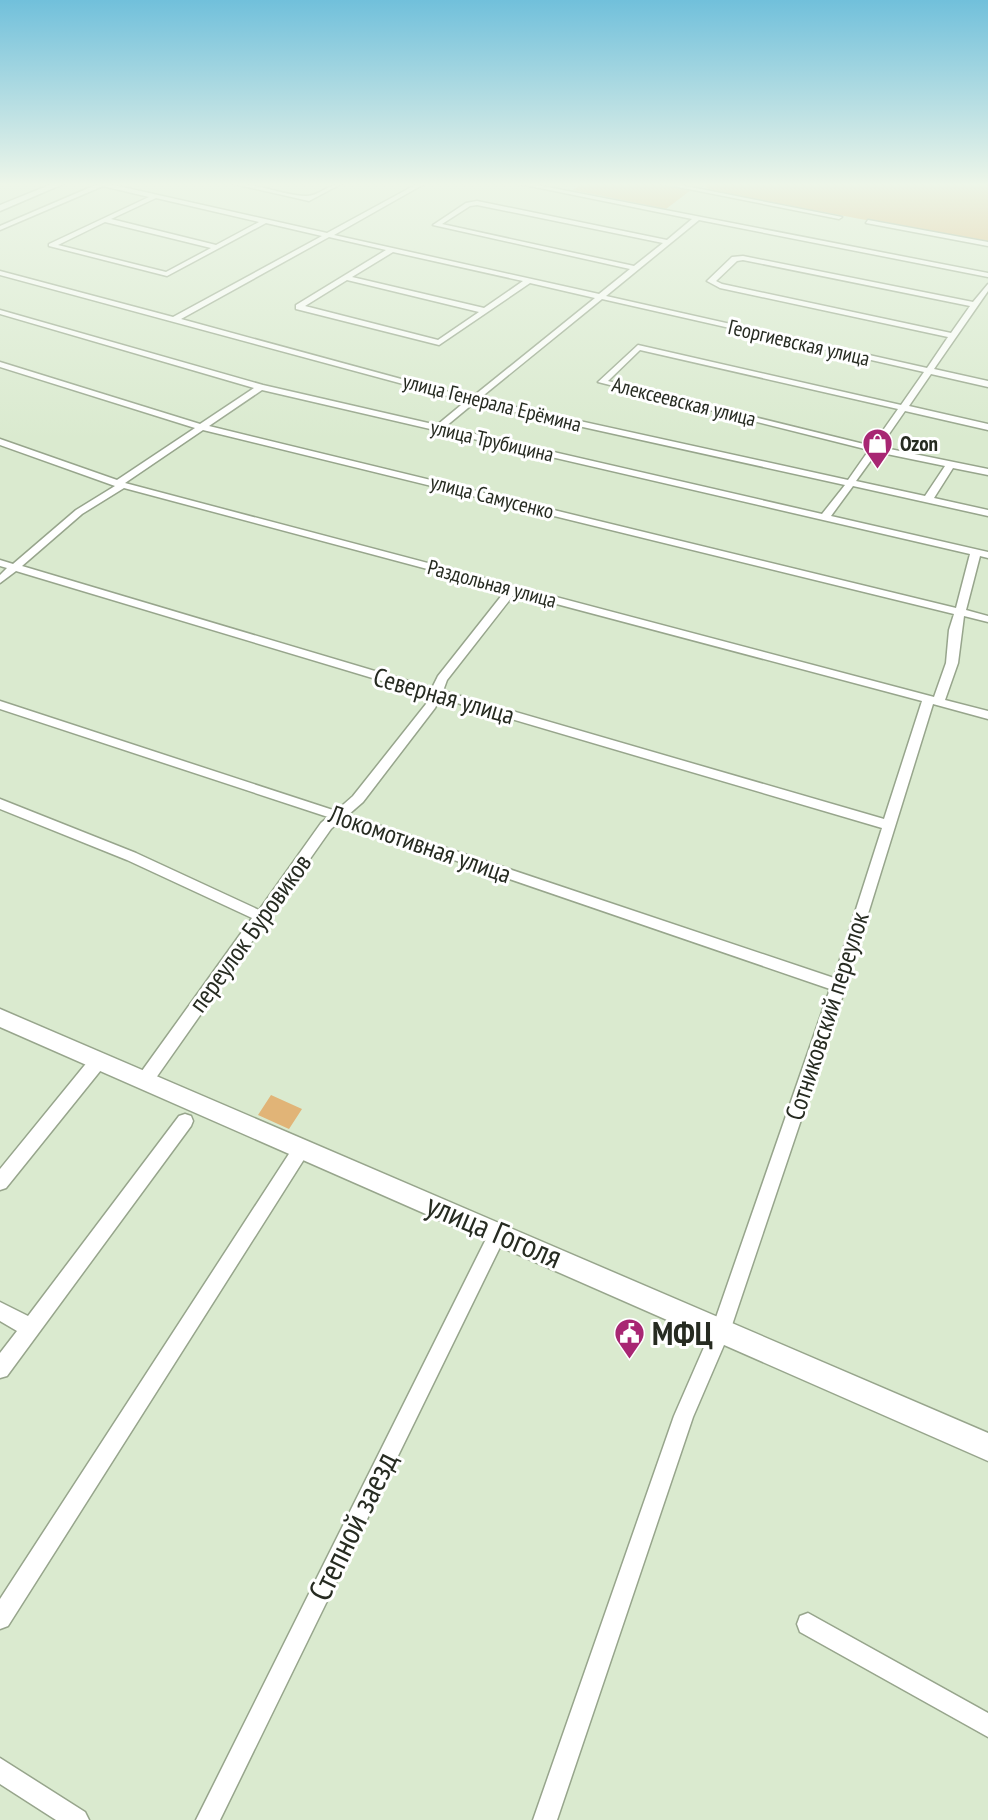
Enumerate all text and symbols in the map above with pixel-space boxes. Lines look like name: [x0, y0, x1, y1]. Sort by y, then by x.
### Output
street label: Георгиевская улица: [726, 313, 873, 372]
street label: улица Генерала Ерёмина: [400, 367, 584, 438]
street label: Алексеевская улица: [609, 371, 759, 432]
street label: улица Трубицина: [428, 413, 556, 468]
shop icon: Ozon: [860, 427, 894, 471]
place label: Ozon: [900, 430, 938, 457]
street label: улица Самусенко: [428, 468, 557, 525]
street label: Раздольная улица: [425, 553, 560, 614]
street label: Северная улица: [370, 660, 518, 731]
street label: Локомотивная улица: [324, 797, 516, 890]
street label: переулок Буровиков: [181, 847, 318, 1018]
street label: Сотниковский переулок: [777, 907, 876, 1124]
street label: улица Гоголя: [420, 1183, 568, 1277]
place label: МФЦ: [652, 1312, 713, 1354]
public building icon: МФЦ: [612, 1317, 646, 1361]
street label: Степной заезд: [298, 1444, 406, 1607]

